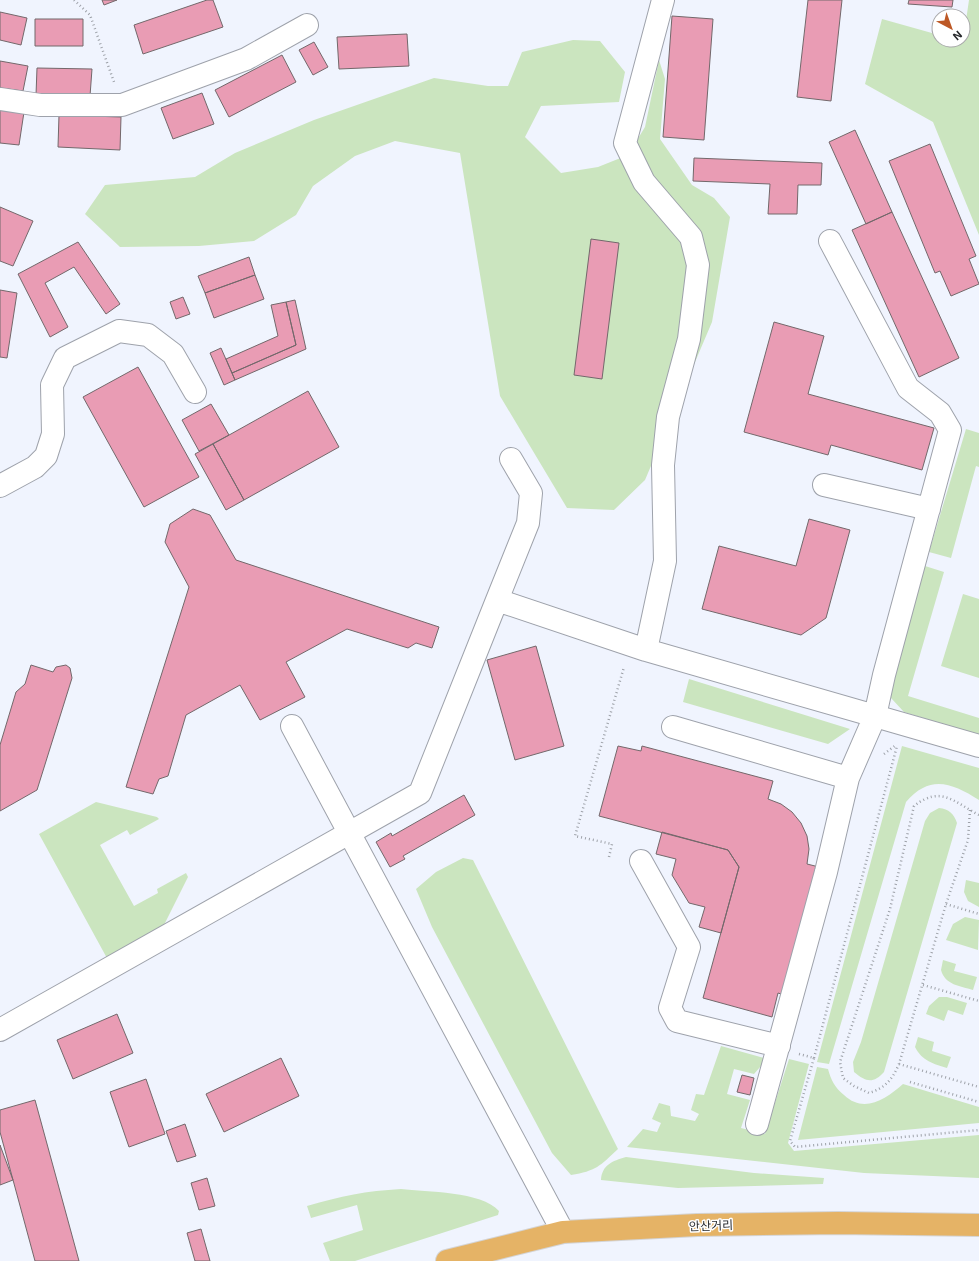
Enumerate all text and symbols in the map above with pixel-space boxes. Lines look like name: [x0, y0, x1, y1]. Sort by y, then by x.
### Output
north arrow: [931, 8, 971, 48]
text: N: [951, 28, 965, 43]
street label: 안산거리: [689, 1217, 733, 1233]

